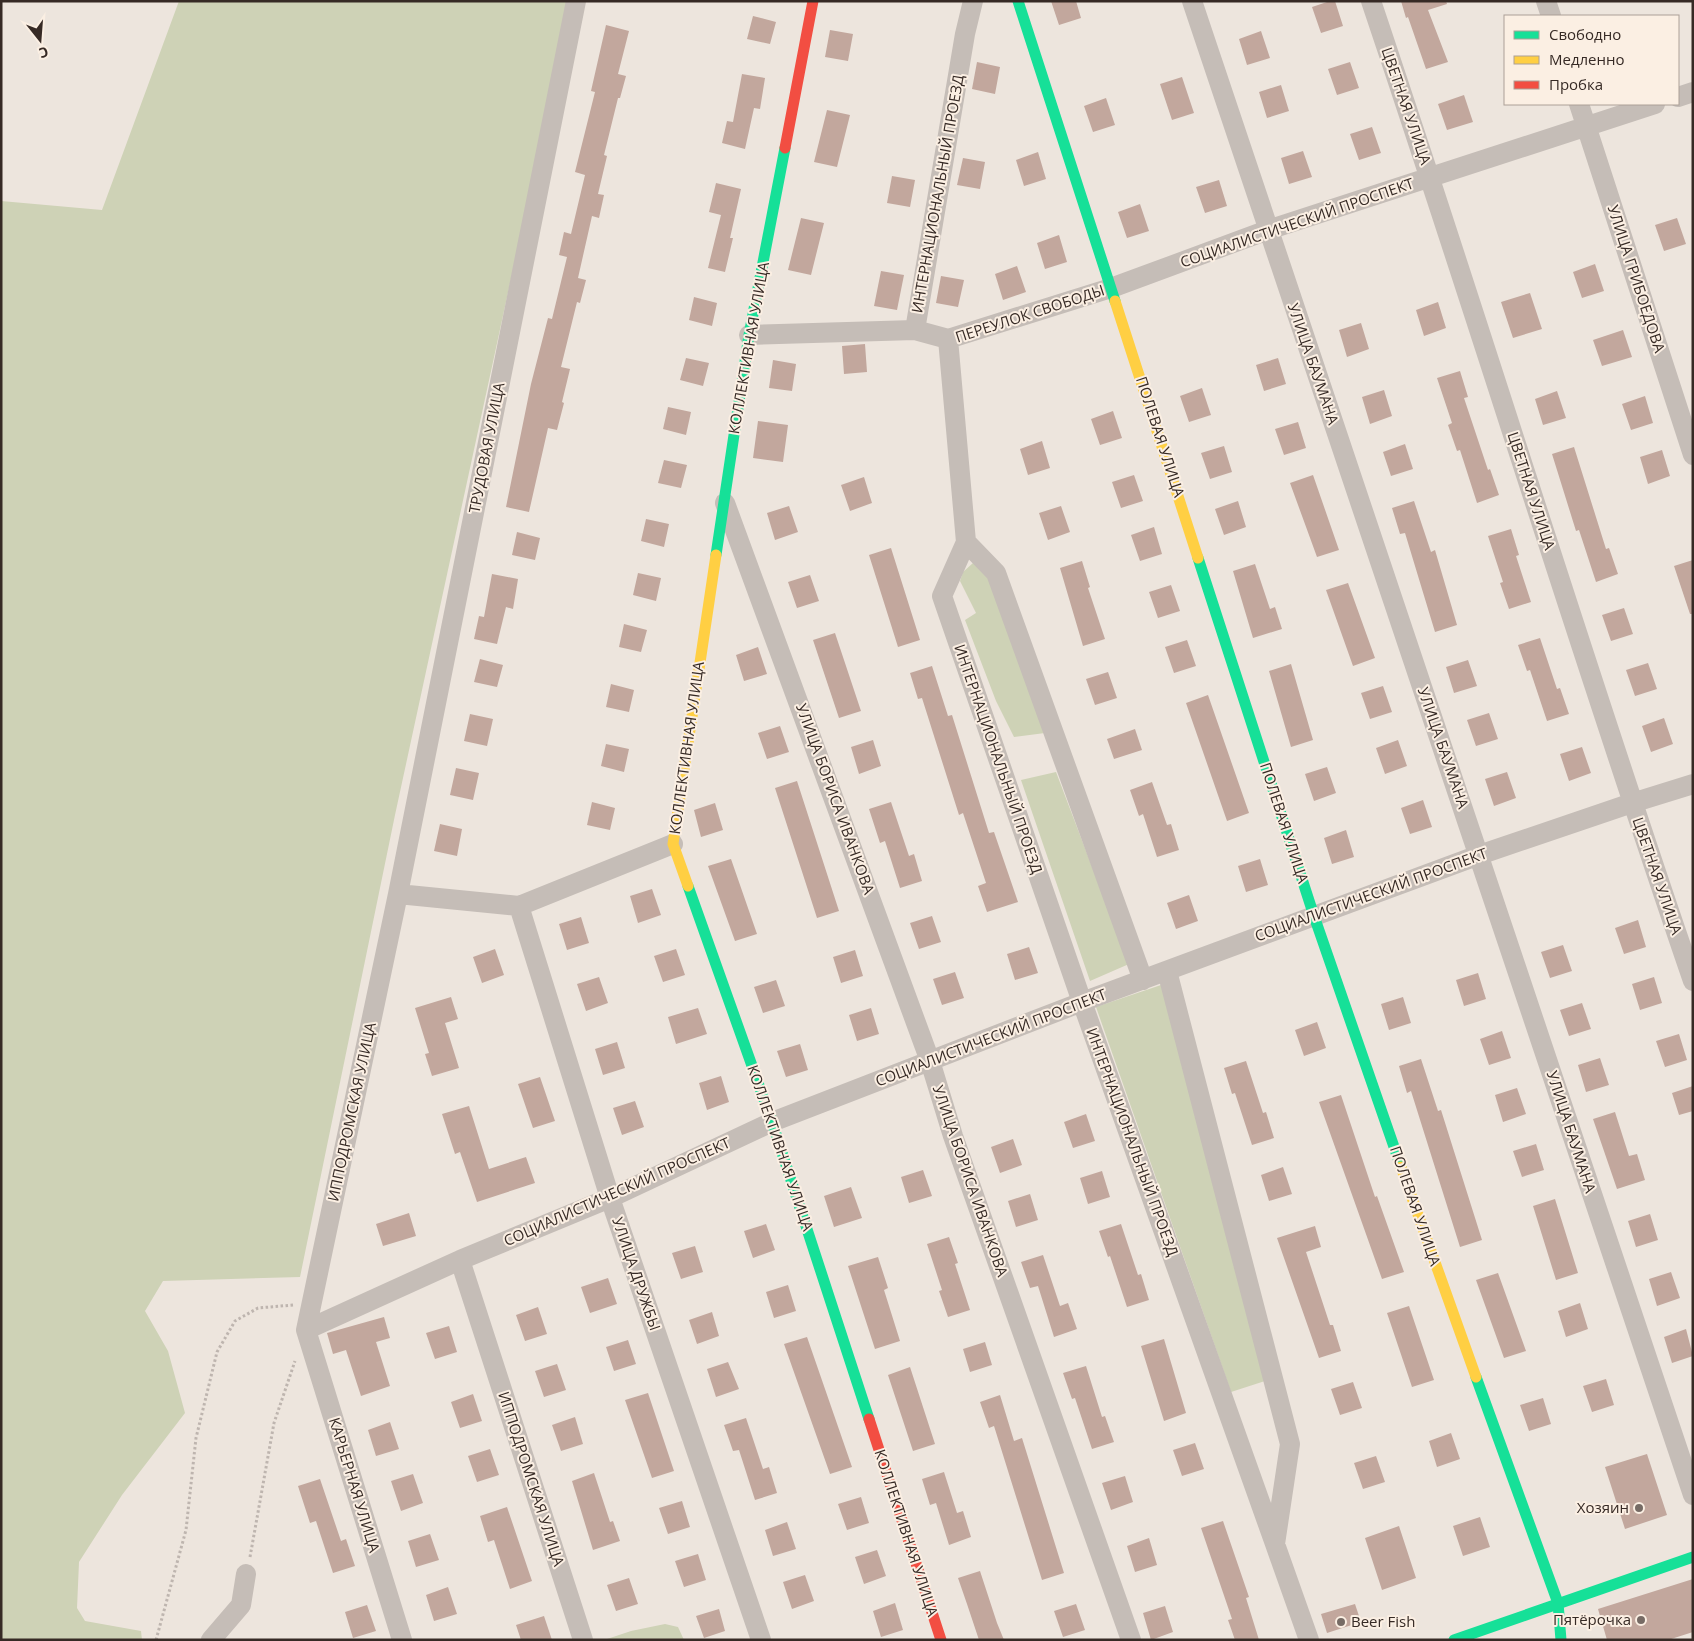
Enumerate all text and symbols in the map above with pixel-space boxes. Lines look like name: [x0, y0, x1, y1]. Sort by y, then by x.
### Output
north arrow: [15, 15, 65, 65]
legend: [1504, 15, 1679, 105]
text: Свободно: [1549, 24, 1621, 44]
text: С: [37, 43, 51, 63]
street label: ЦВЕТНАЯ УЛИЦА: [1377, 44, 1437, 168]
text: Медленно: [1549, 49, 1625, 69]
street label: ИНТЕРНАЦИОНАЛЬНЫЙ ПРОЕЗД: [906, 73, 968, 314]
text: Пробка: [1549, 74, 1603, 94]
street label: СОЦИАЛИСТИЧЕСКИЙ ПРОСПЕКТ: [1177, 172, 1417, 272]
street label: УЛИЦА ГРИБОЕДОВА: [1604, 202, 1670, 356]
street label: КОЛЛЕКТИВНАЯ УЛИЦА: [723, 260, 773, 435]
street label: ПЕРЕУЛОК СВОБОДЫ: [953, 279, 1107, 347]
street label: УЛИЦА БАУМАНА: [1284, 300, 1344, 427]
street label: ПОЛЕВАЯ УЛИЦА: [1132, 374, 1190, 500]
street label: ТРУДОВАЯ УЛИЦА: [464, 380, 509, 515]
street label: ЦВЕТНАЯ УЛИЦА: [1503, 429, 1561, 553]
street label: ИНТЕРНАЦИОНАЛЬНЫЙ ПРОЕЗД: [950, 641, 1048, 876]
street label: КОЛЛЕКТИВНАЯ УЛИЦА: [664, 660, 708, 836]
street label: УЛИЦА БАУМАНА: [1414, 684, 1474, 811]
street label: УЛИЦА БОРИСА ИВАНКОВА: [792, 701, 880, 897]
street label: ПОЛЕВАЯ УЛИЦА: [1256, 760, 1314, 886]
street label: ЦВЕТНАЯ УЛИЦА: [1628, 814, 1688, 938]
street label: СОЦИАЛИСТИЧЕСКИЙ ПРОСПЕКТ: [1252, 842, 1490, 946]
street label: СОЦИАЛИСТИЧЕСКИЙ ПРОСПЕКТ: [872, 983, 1110, 1090]
street label: ИППОДРОМСКАЯ УЛИЦА: [322, 1020, 380, 1203]
street label: ИНТЕРНАЦИОНАЛЬНЫЙ ПРОЕЗД: [1082, 1025, 1184, 1258]
street label: КОЛЛЕКТИВНАЯ УЛИЦА: [743, 1062, 819, 1234]
street label: УЛИЦА БАУМАНА: [1543, 1068, 1601, 1196]
street label: УЛИЦА БОРИСА ИВАНКОВА: [929, 1082, 1013, 1280]
street label: СОЦИАЛИСТИЧЕСКИЙ ПРОСПЕКТ: [500, 1132, 734, 1250]
street label: ПОЛЕВАЯ УЛИЦА: [1386, 1143, 1446, 1269]
street label: УЛИЦА ДРУЖБЫ: [608, 1214, 666, 1333]
street label: ИППОДРОМСКАЯ УЛИЦА: [494, 1389, 570, 1569]
street label: КАРЬЕРНАЯ УЛИЦА: [325, 1415, 385, 1555]
street label: КОЛЛЕКТИВНАЯ УЛИЦА: [870, 1447, 944, 1619]
place label: Хозяин: [1577, 1497, 1629, 1517]
marker: Хозяин: [1633, 1502, 1645, 1514]
place label: Пятёрочка: [1553, 1609, 1631, 1629]
place label: Beer Fish: [1351, 1611, 1415, 1631]
marker: Пятёрочка: [1635, 1614, 1647, 1626]
marker: Beer Fish: [1335, 1616, 1347, 1628]

